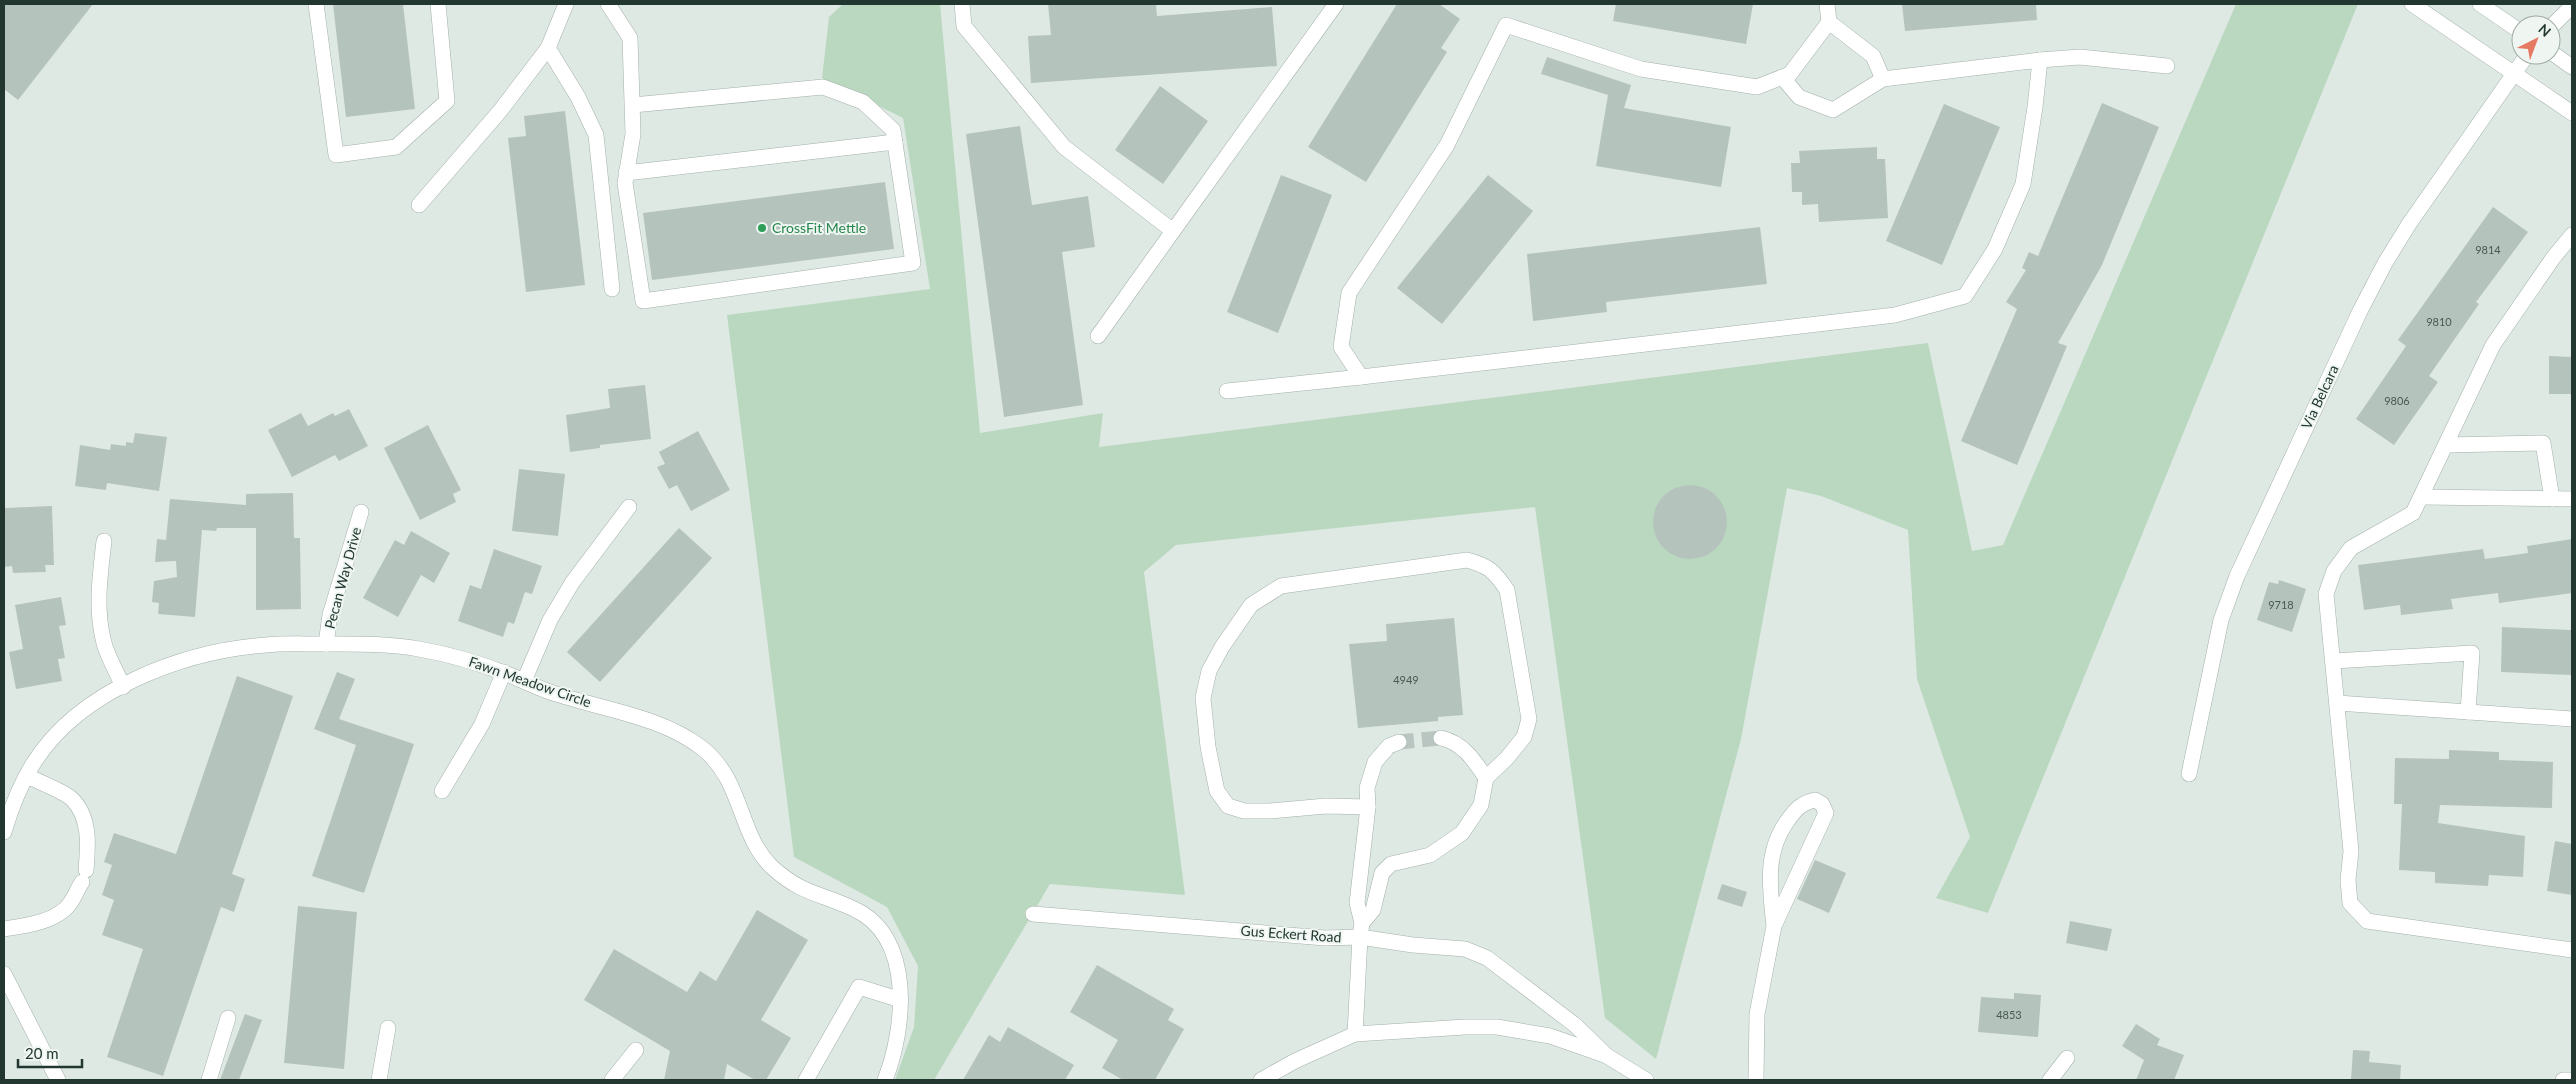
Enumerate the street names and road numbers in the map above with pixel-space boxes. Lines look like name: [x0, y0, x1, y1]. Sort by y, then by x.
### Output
street label: Via Belcara: [2297, 362, 2342, 431]
street label: Pecan Way Drive: [321, 525, 364, 631]
street label: Fawn Meadow Circle: [467, 653, 594, 710]
street label: Gus Eckert Road: [1240, 922, 1342, 945]

